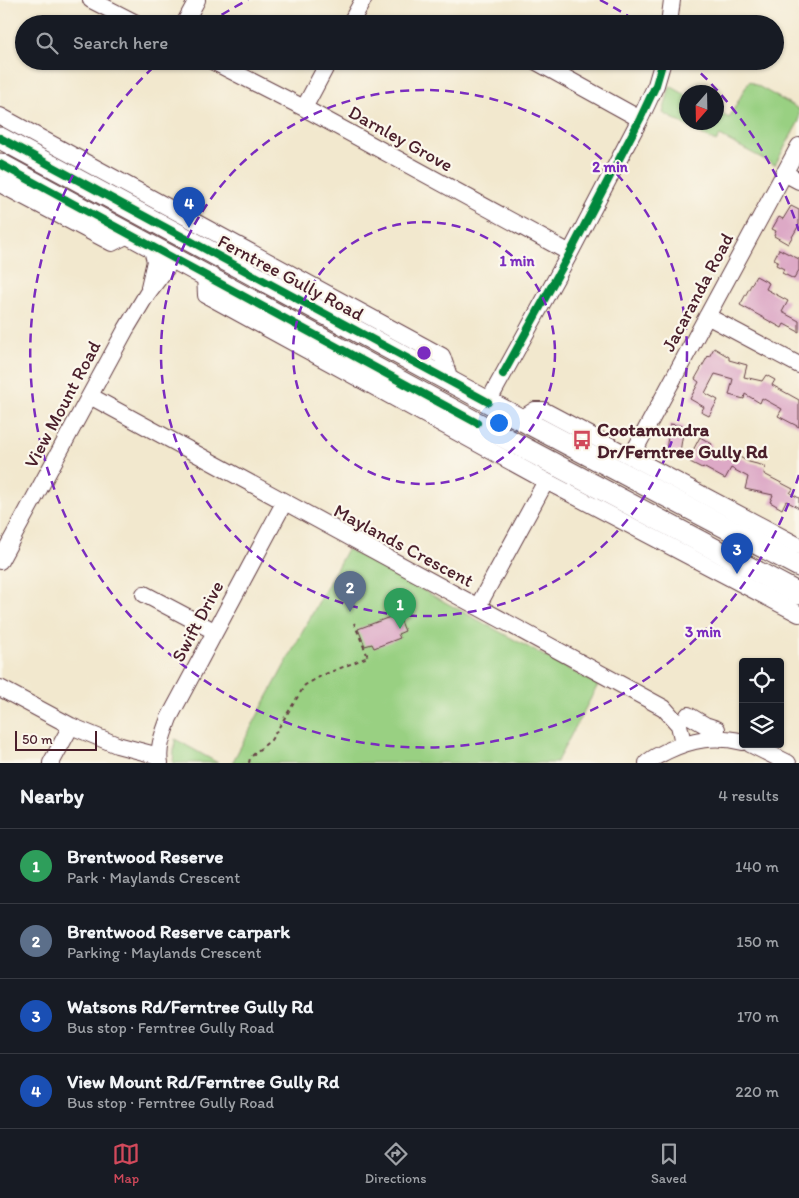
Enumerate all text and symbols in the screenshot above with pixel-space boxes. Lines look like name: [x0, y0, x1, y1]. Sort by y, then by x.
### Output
search box: [15, 15, 784, 70]
icon: search: [33, 29, 61, 57]
text: Search here: [73, 31, 168, 54]
north arrow: [679, 85, 724, 130]
street label: Darnley Grove: [345, 100, 457, 177]
text: 2 min: [592, 158, 629, 176]
pin: 4: [173, 187, 205, 228]
street label: Ferntree Gully Road: [214, 229, 368, 326]
street label: Jacaranda Road: [657, 229, 738, 355]
text: 1 min: [500, 252, 535, 270]
street label: View Mount Road: [19, 336, 106, 472]
centre of rings: [415, 344, 433, 362]
your location: [486, 410, 512, 436]
place label: Cootamundra Dr/Ferntree Gully Rd: [597, 418, 768, 463]
bus stop icon: Cootamundra Dr/Ferntree Gully Rd: [571, 429, 593, 451]
street label: Maylands Crescent: [330, 499, 478, 592]
pin: 3: [721, 533, 753, 574]
pin: 2: [334, 571, 366, 612]
street label: Swift Drive: [166, 577, 228, 666]
pin: 1: [384, 588, 416, 629]
text: 3 min: [685, 623, 722, 641]
map controls: [739, 658, 784, 748]
button: locate: [739, 658, 784, 703]
button: layers: [739, 703, 784, 748]
scale bar: [15, 728, 98, 751]
text: 50 m: [22, 731, 53, 748]
text: Nearby: [20, 783, 84, 808]
text: 4 results: [718, 786, 779, 805]
text: Brentwood Reserve: [67, 845, 223, 868]
text: 1: [32, 857, 40, 876]
text: 140 m: [735, 857, 779, 876]
text: Park · Maylands Crescent: [67, 868, 240, 887]
text: Brentwood Reserve carpark: [67, 920, 290, 943]
text: 2: [32, 932, 40, 951]
text: 150 m: [736, 932, 779, 951]
text: Parking · Maylands Crescent: [67, 943, 262, 962]
text: Watsons Rd/Ferntree Gully Rd: [67, 995, 313, 1018]
text: 3: [32, 1007, 40, 1026]
text: 170 m: [737, 1007, 779, 1026]
text: Bus stop · Ferntree Gully Road: [67, 1018, 274, 1037]
text: View Mount Rd/Ferntree Gully Rd: [67, 1070, 339, 1093]
text: 4: [31, 1082, 41, 1101]
text: 220 m: [735, 1082, 779, 1101]
text: Bus stop · Ferntree Gully Road: [67, 1093, 274, 1112]
tab: Map: [112, 1140, 140, 1187]
tab: Directions: [365, 1140, 426, 1187]
tab: Saved: [651, 1140, 687, 1187]

